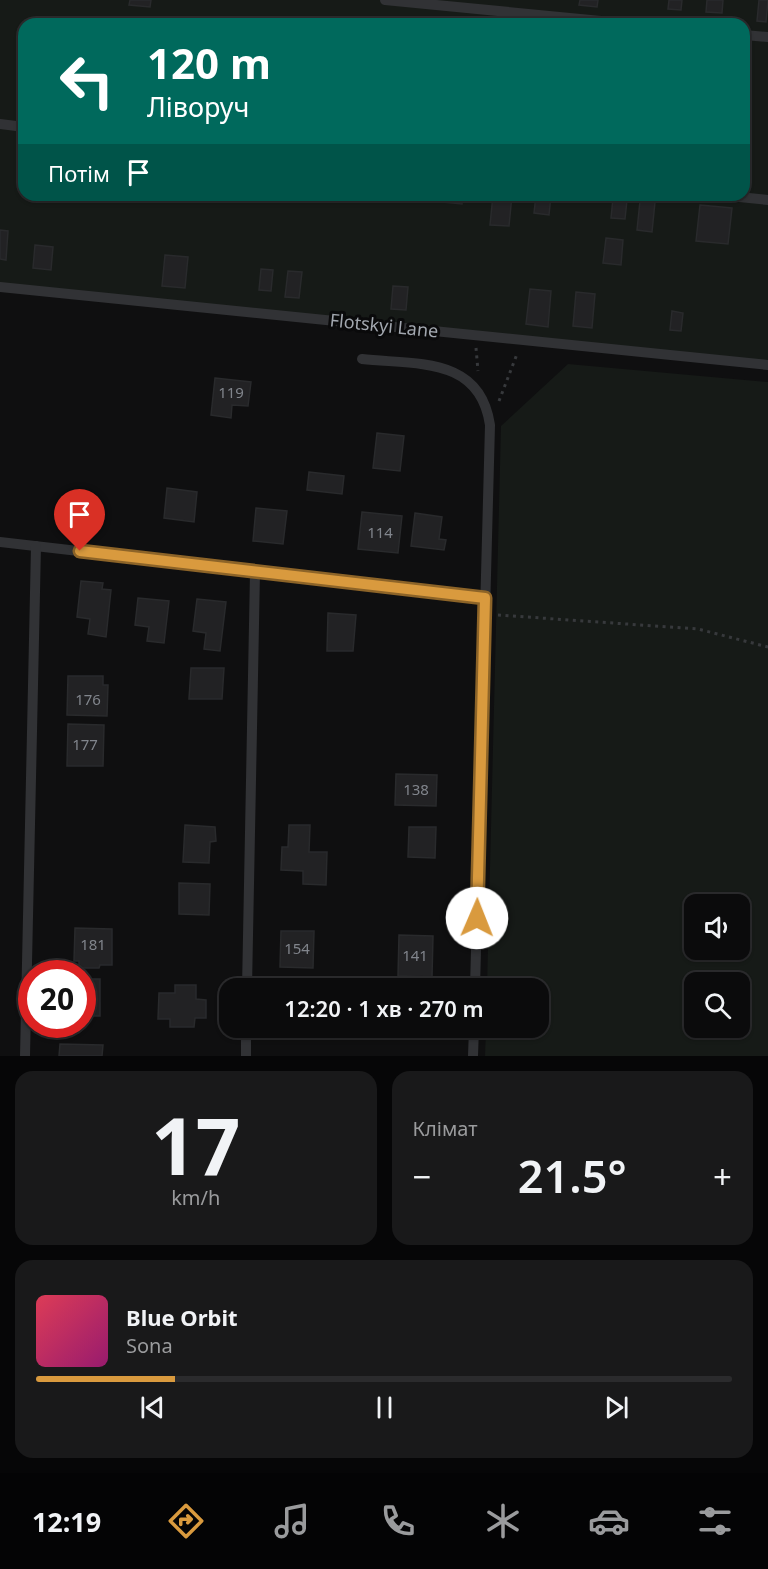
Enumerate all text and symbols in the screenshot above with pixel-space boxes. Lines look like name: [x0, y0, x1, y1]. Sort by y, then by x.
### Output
text: 120 m: [147, 34, 271, 91]
icon: left: [48, 42, 126, 120]
text: Ліворуч: [147, 88, 249, 125]
icon: arrive: [122, 156, 155, 189]
text: Потім: [48, 158, 110, 188]
street label: Flotskyi Lane: [329, 307, 440, 343]
house number: 119: [218, 382, 244, 402]
pin: [54, 489, 105, 551]
icon: arrive: [63, 498, 96, 531]
house number: 114: [367, 522, 393, 542]
house number: 176: [75, 689, 101, 709]
house number: 177: [72, 734, 98, 754]
house number: 138: [403, 779, 429, 799]
position arrow: [445, 886, 509, 950]
map controls: [684, 894, 750, 1038]
button: sound: [684, 894, 750, 960]
house number: 181: [80, 934, 106, 954]
house number: 154: [284, 938, 310, 958]
house number: 141: [402, 945, 428, 965]
speed limit sign: 20: [18, 960, 96, 1038]
button: search: [684, 972, 750, 1038]
text: 12:20 · 1 хв · 270 m: [284, 993, 484, 1023]
text: 17: [151, 1092, 240, 1198]
text: Клімат: [413, 1115, 477, 1142]
text: 21.5°: [518, 1145, 627, 1206]
text: −: [413, 1154, 431, 1199]
text: +: [713, 1154, 732, 1199]
text: km/h: [171, 1184, 220, 1211]
text: Blue Orbit: [126, 1302, 238, 1332]
text: Sona: [126, 1332, 173, 1359]
icon: previous: [136, 1391, 169, 1424]
icon: pause: [368, 1391, 401, 1424]
icon: next: [600, 1391, 633, 1424]
icon: directions: [165, 1500, 207, 1542]
icon: music: [271, 1500, 313, 1542]
icon: phone: [377, 1500, 419, 1542]
icon: climate: [482, 1500, 524, 1542]
icon: car: [588, 1500, 630, 1542]
icon: filters: [694, 1500, 736, 1542]
text: 12:19: [32, 1503, 101, 1540]

